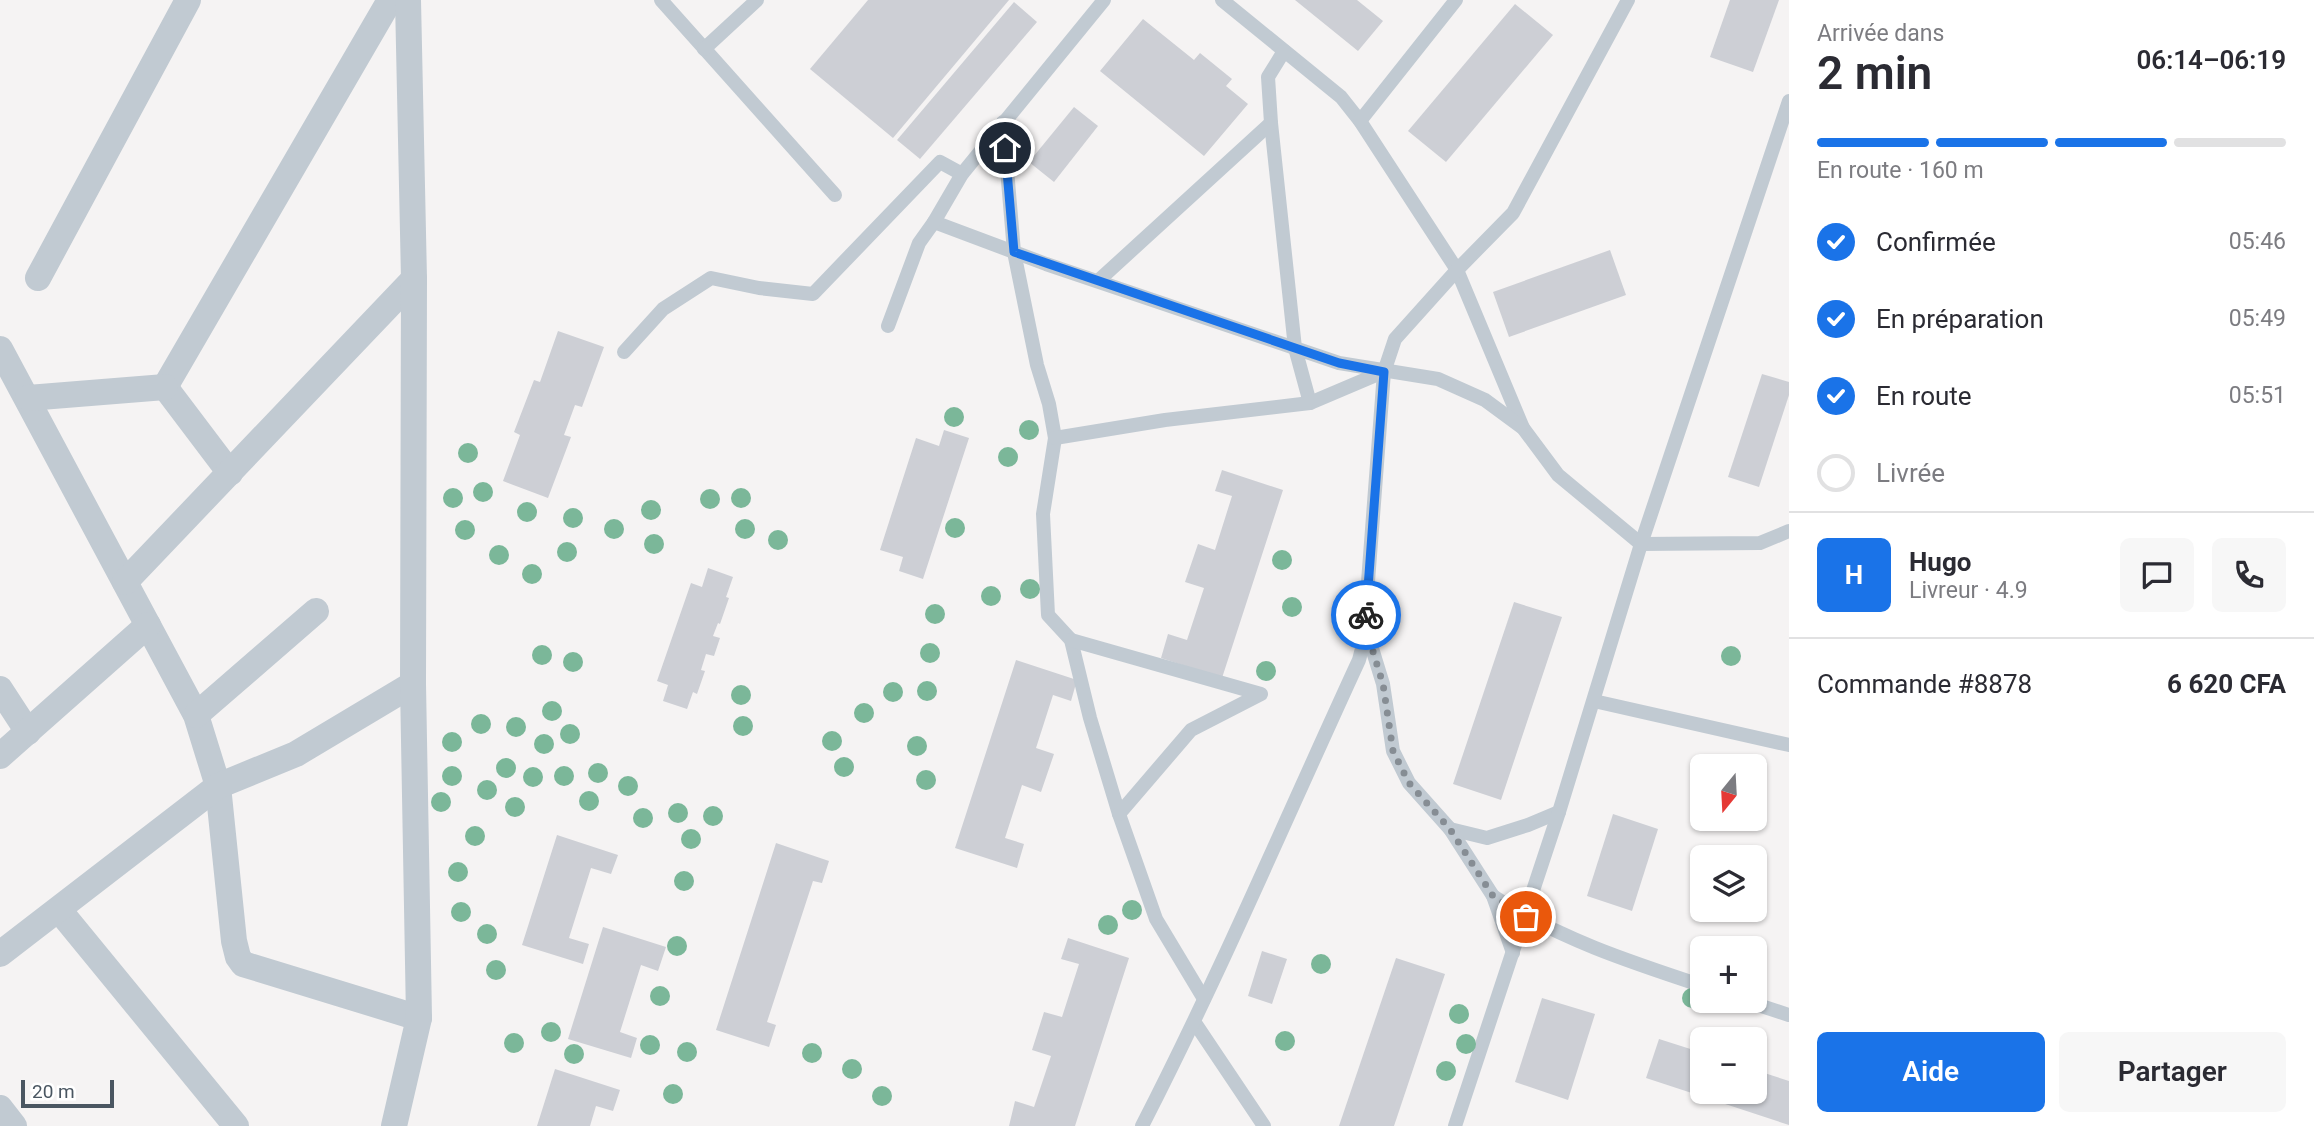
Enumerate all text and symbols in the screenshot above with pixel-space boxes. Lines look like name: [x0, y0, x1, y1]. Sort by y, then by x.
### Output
text: Arrivée dans: [1817, 20, 1944, 47]
text: 06:14–06:19: [2136, 45, 2286, 75]
text: 2 min: [1817, 46, 1932, 100]
pin: [975, 118, 1035, 178]
icon: home: [986, 129, 1024, 167]
text: En route · 160 m: [1817, 157, 1984, 184]
icon: check: [1817, 223, 1855, 261]
text: Confirmée: [1876, 227, 1996, 257]
text: 05:46: [2229, 228, 2286, 255]
icon: check: [1817, 300, 1855, 338]
text: En préparation: [1876, 304, 2044, 334]
text: 05:49: [2229, 305, 2286, 332]
icon: check: [1817, 377, 1855, 415]
text: En route: [1876, 381, 1972, 411]
text: 05:51: [2229, 382, 2286, 409]
text: Livrée: [1876, 458, 1945, 488]
button: chat: [2120, 538, 2194, 612]
button: phone: [2212, 538, 2286, 612]
text: Hugo: [1909, 547, 1971, 577]
text: H: [1845, 560, 1863, 590]
text: Livreur · 4.9: [1909, 577, 2028, 604]
courier: [1331, 580, 1401, 650]
icon: bike: [1347, 596, 1385, 634]
text: Commande #8878: [1817, 669, 2032, 699]
text: 6 620 CFA: [2167, 669, 2286, 699]
north arrow: [1690, 754, 1768, 831]
map controls: [1690, 754, 1767, 1104]
button: layers: [1690, 845, 1767, 922]
pin: [1496, 887, 1556, 947]
icon: bag: [1507, 898, 1545, 936]
button: +: [1690, 936, 1767, 1013]
button: −: [1690, 1027, 1767, 1104]
button: Aide: [1817, 1032, 2045, 1112]
button: Partager: [2059, 1032, 2286, 1112]
scale bar: [21, 1077, 114, 1109]
text: 20 m: [32, 1080, 75, 1103]

